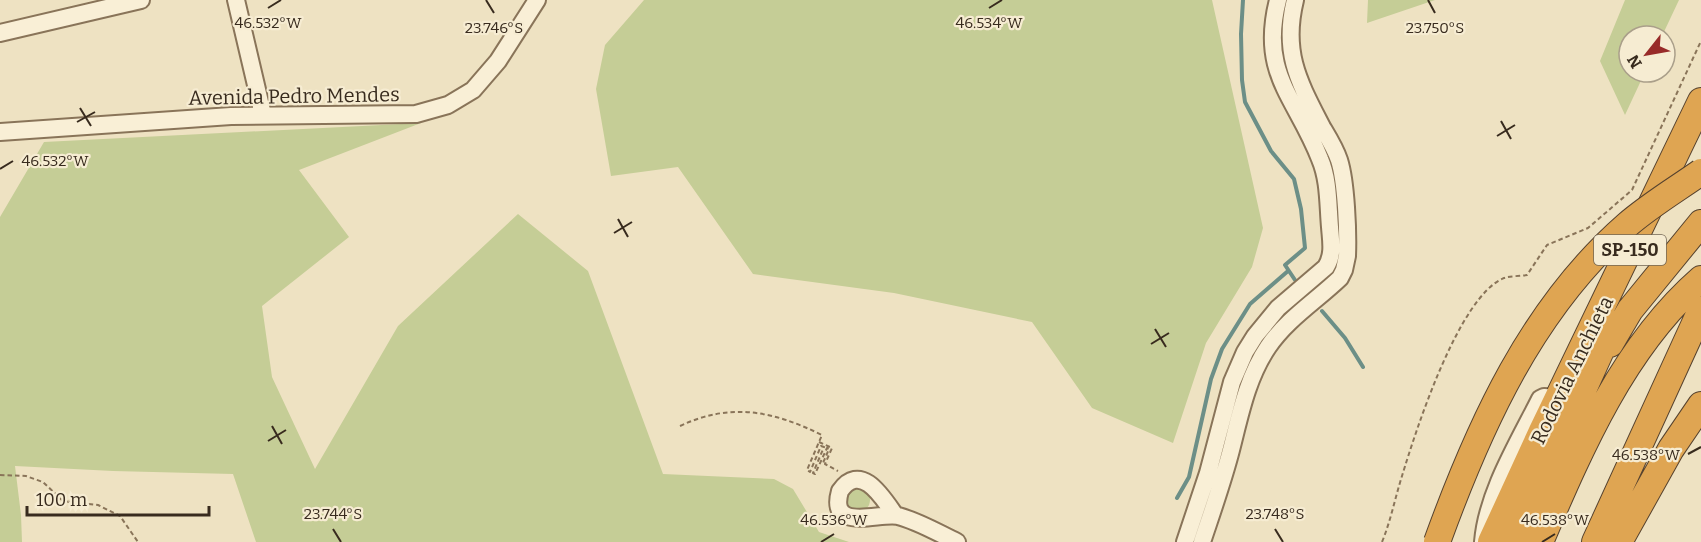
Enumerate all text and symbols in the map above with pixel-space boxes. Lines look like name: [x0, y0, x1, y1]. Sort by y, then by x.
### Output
text: 46.532°W: [234, 14, 302, 32]
text: 46.534°W: [955, 14, 1023, 32]
text: 23.746°S: [465, 19, 523, 37]
text: 23.750°S: [1406, 19, 1464, 37]
north arrow: [1617, 24, 1677, 84]
text: N: [1623, 51, 1646, 72]
street label: Avenida Pedro Mendes: [188, 82, 400, 110]
text: 46.532°W: [21, 152, 89, 170]
road number: SP-150: [1594, 235, 1666, 265]
street label: Rodovia Anchieta: [1526, 292, 1618, 448]
text: 46.538°W: [1612, 446, 1681, 464]
scale bar: [27, 479, 208, 517]
text: 100 m: [36, 489, 87, 511]
text: 23.744°S: [304, 505, 362, 523]
text: 23.748°S: [1245, 505, 1305, 523]
text: 46.536°W: [800, 511, 868, 529]
text: 46.538°W: [1521, 511, 1590, 529]

